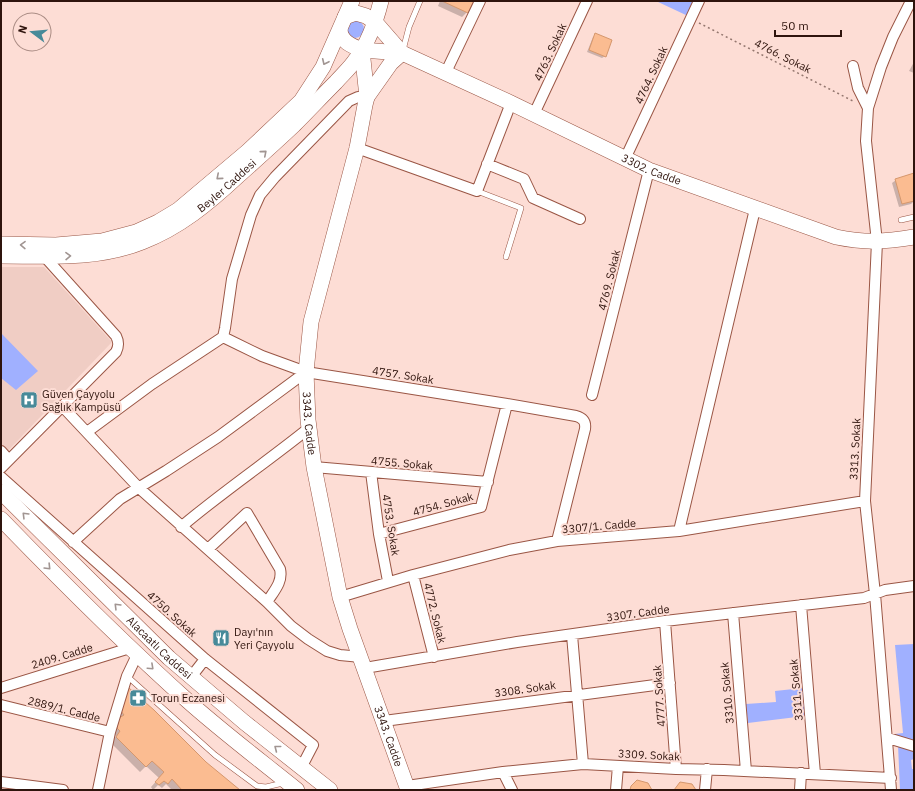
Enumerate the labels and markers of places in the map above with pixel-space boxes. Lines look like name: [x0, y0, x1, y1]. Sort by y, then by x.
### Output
place label: Güven Çayyolu Sağlık Kampüsü: [42, 387, 121, 414]
hospital icon: Güven Çayyolu Sağlık Kampüsü: [19, 390, 39, 410]
place label: Dayı'nın Yeri Çayyolu: [234, 625, 294, 652]
restaurant icon: Dayı'nın Yeri Çayyolu: [211, 628, 231, 648]
pharmacy icon: Torun Eczanesi: [128, 688, 148, 708]
place label: Torun Eczanesi: [151, 691, 225, 705]

